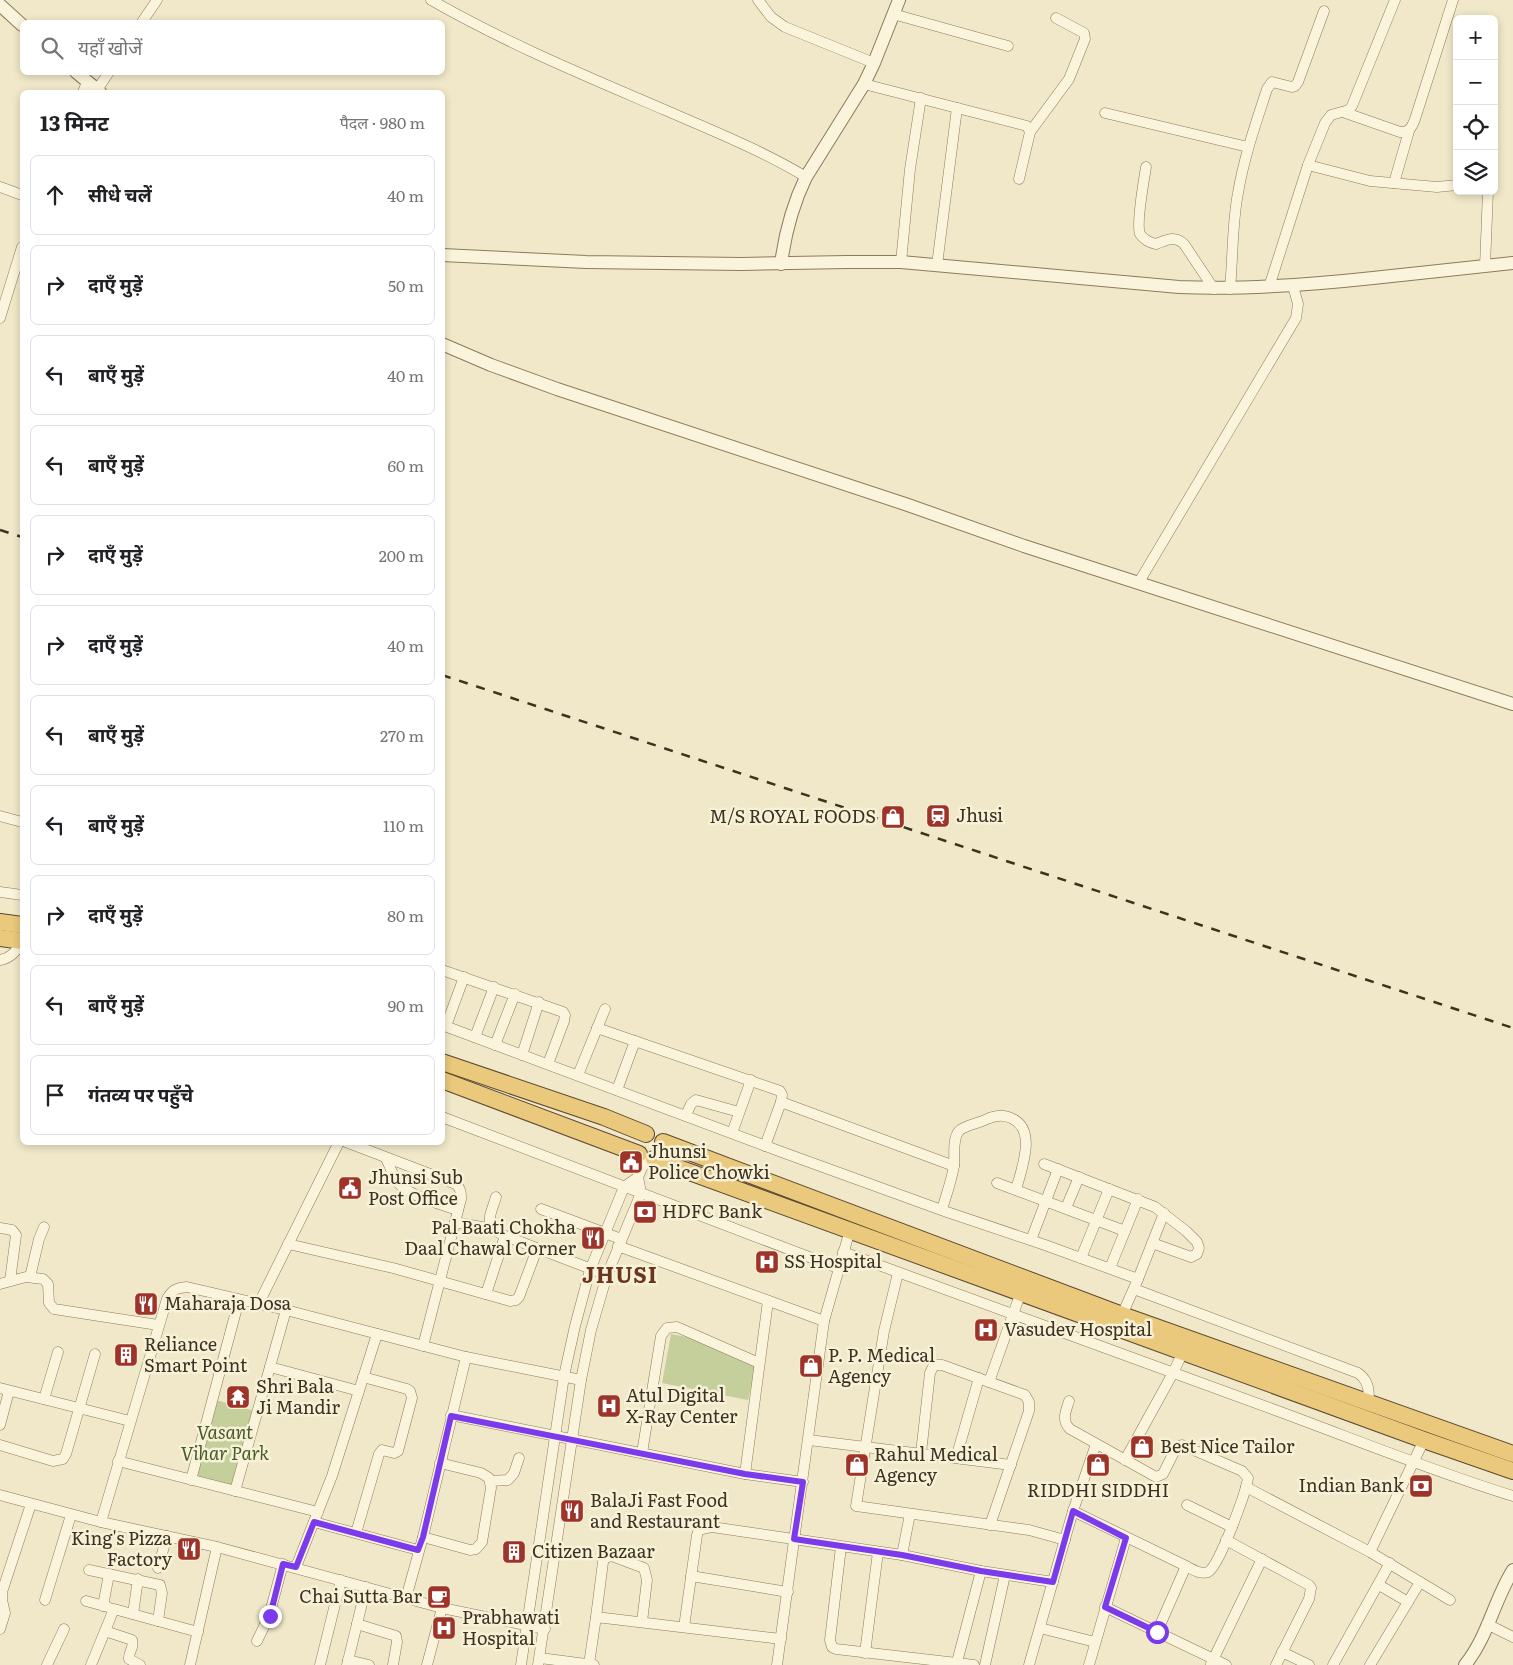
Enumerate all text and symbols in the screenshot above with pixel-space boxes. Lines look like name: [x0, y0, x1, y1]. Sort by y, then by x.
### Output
map controls: [1453, 15, 1498, 195]
button: +: [1453, 15, 1498, 60]
search box: [20, 20, 445, 75]
text: यहाँ खोजें: [78, 33, 142, 61]
icon: search: [38, 34, 66, 62]
button: −: [1453, 60, 1498, 105]
button: locate: [1453, 105, 1498, 150]
text: 13 मिनट: [40, 106, 109, 137]
text: पैदल · 980 m: [340, 110, 425, 134]
button: layers: [1453, 150, 1498, 195]
text: सीधे चलें: [88, 180, 152, 208]
icon: ahead: [41, 181, 69, 209]
text: 40 m: [387, 183, 424, 207]
text: दाएँ मुड़ें: [88, 270, 143, 298]
icon: right: [41, 271, 69, 299]
text: 50 m: [388, 273, 424, 297]
text: बाएँ मुड़ें: [88, 360, 144, 388]
icon: left: [41, 361, 69, 389]
text: 40 m: [387, 363, 424, 387]
text: बाएँ मुड़ें: [88, 450, 144, 478]
icon: left: [41, 451, 69, 479]
text: 60 m: [387, 453, 424, 477]
text: दाएँ मुड़ें: [88, 540, 143, 568]
icon: right: [41, 541, 69, 569]
text: 200 m: [379, 543, 424, 567]
text: दाएँ मुड़ें: [88, 630, 143, 658]
icon: right: [41, 631, 69, 659]
text: 40 m: [387, 633, 424, 657]
text: बाएँ मुड़ें: [88, 720, 144, 748]
icon: left: [41, 721, 69, 749]
text: 270 m: [380, 723, 424, 747]
place label: Jhusi: [956, 801, 1003, 828]
place label: M/S ROYAL FOODS: [709, 802, 876, 829]
station icon: Jhusi: [925, 803, 951, 829]
shop icon: M/S ROYAL FOODS: [880, 804, 906, 830]
text: बाएँ मुड़ें: [88, 810, 144, 838]
icon: left: [41, 811, 69, 839]
text: 110 m: [383, 813, 424, 837]
text: दाएँ मुड़ें: [88, 900, 143, 928]
icon: right: [41, 901, 69, 929]
text: 80 m: [387, 903, 424, 927]
text: बाएँ मुड़ें: [88, 990, 144, 1018]
icon: left: [41, 991, 69, 1019]
text: 90 m: [388, 993, 424, 1017]
text: गंतव्य पर पहुँचे: [88, 1080, 193, 1108]
icon: arrive: [41, 1081, 69, 1109]
place label: Jhunsi Police Chowki: [648, 1137, 770, 1185]
public building icon: Jhunsi Police Chowki: [618, 1149, 644, 1175]
place label: Jhunsi Sub Post Office: [368, 1163, 463, 1211]
public building icon: Jhunsi Sub Post Office: [337, 1175, 363, 1201]
place label: HDFC Bank: [662, 1197, 763, 1224]
bank icon: HDFC Bank: [632, 1199, 658, 1225]
place label: Pal Baati Chokha Daal Chawal Corner: [404, 1213, 576, 1261]
restaurant icon: Pal Baati Chokha Daal Chawal Corner: [580, 1225, 606, 1251]
place label: SS Hospital: [784, 1247, 882, 1274]
hospital icon: SS Hospital: [754, 1249, 780, 1275]
district label: JHUSI: [582, 1257, 658, 1290]
place label: Maharaja Dosa: [164, 1289, 292, 1316]
restaurant icon: Maharaja Dosa: [133, 1291, 159, 1317]
place label: Vasudev Hospital: [1004, 1315, 1152, 1342]
hospital icon: Vasudev Hospital: [973, 1317, 999, 1343]
place label: Reliance Smart Point: [144, 1330, 248, 1378]
place label: P. P. Medical Agency: [828, 1341, 935, 1389]
building icon: Reliance Smart Point: [113, 1342, 139, 1368]
shop icon: P. P. Medical Agency: [798, 1353, 824, 1379]
place label: Shri Bala Ji Mandir: [256, 1372, 341, 1420]
place label: Atul Digital X-Ray Center: [626, 1381, 738, 1429]
temple icon: Shri Bala Ji Mandir: [225, 1384, 251, 1410]
hospital icon: Atul Digital X-Ray Center: [596, 1393, 622, 1419]
park label: Vasant Vihar Park: [181, 1418, 269, 1466]
place label: Best Nice Tailor: [1160, 1432, 1295, 1459]
shop icon: Best Nice Tailor: [1129, 1434, 1155, 1460]
place label: Rahul Medical Agency: [874, 1440, 998, 1488]
shop icon: Rahul Medical Agency: [844, 1452, 870, 1478]
shop icon: RIDDHI SIDDHI: [1085, 1452, 1111, 1478]
place label: Indian Bank: [1299, 1471, 1405, 1498]
bank icon: Indian Bank: [1408, 1473, 1434, 1499]
place label: RIDDHI SIDDHI: [1027, 1476, 1169, 1503]
place label: BalaJi Fast Food and Restaurant: [590, 1486, 728, 1534]
restaurant icon: BalaJi Fast Food and Restaurant: [559, 1498, 585, 1524]
place label: King's Pizza Factory: [71, 1524, 173, 1572]
restaurant icon: King's Pizza Factory: [176, 1536, 202, 1562]
place label: Citizen Bazaar: [532, 1537, 655, 1564]
building icon: Citizen Bazaar: [501, 1539, 527, 1565]
place label: Chai Sutta Bar: [299, 1582, 422, 1609]
cafe icon: Chai Sutta Bar: [426, 1584, 452, 1610]
place label: Prabhawati Hospital: [462, 1603, 560, 1651]
route end: [259, 1605, 282, 1628]
hospital icon: Prabhawati Hospital: [431, 1615, 457, 1641]
route start: [1146, 1621, 1169, 1644]

